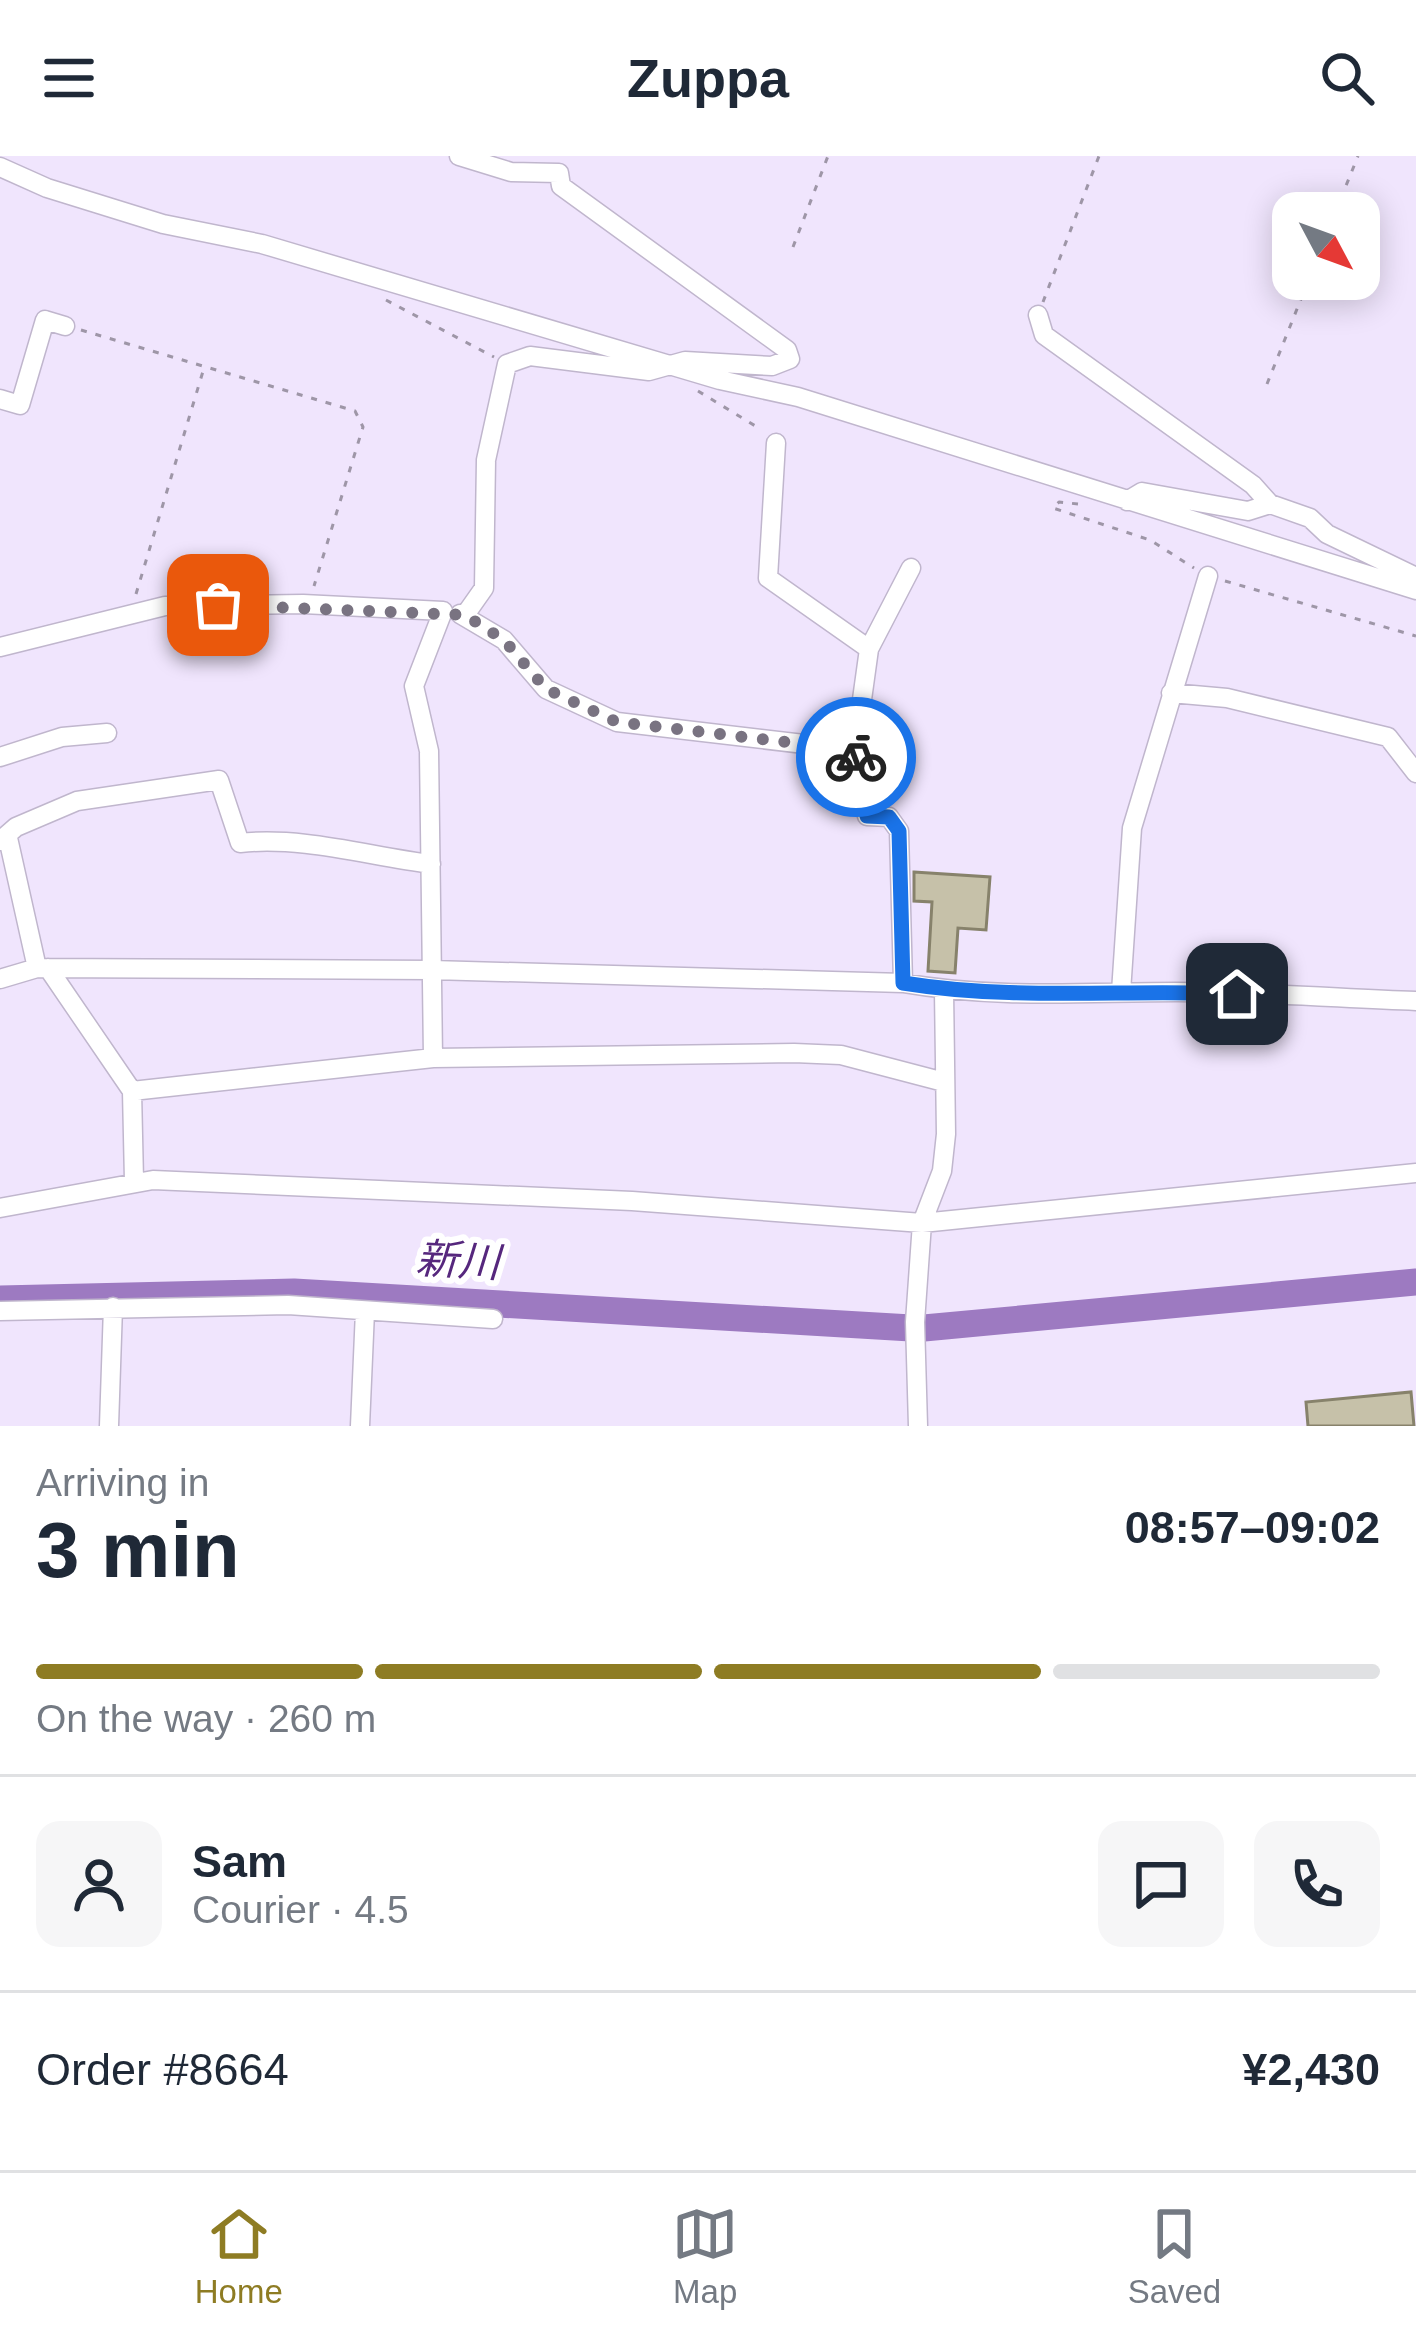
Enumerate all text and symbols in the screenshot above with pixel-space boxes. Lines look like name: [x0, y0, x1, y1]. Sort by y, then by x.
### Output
icon: menu: [36, 45, 102, 111]
icon: search: [1314, 45, 1380, 111]
text: Zuppa: [627, 48, 789, 108]
north arrow: [1272, 192, 1380, 300]
map controls: [1272, 192, 1380, 300]
pin: [167, 554, 269, 656]
icon: bag: [185, 572, 251, 638]
courier: [796, 697, 916, 817]
icon: bike: [823, 724, 889, 790]
pin: [1186, 943, 1288, 1045]
icon: home: [1204, 961, 1270, 1027]
water label: 新川: [415, 1235, 505, 1286]
text: Arriving in: [36, 1461, 209, 1504]
text: 08:57–09:02: [1125, 1502, 1380, 1553]
text: 3 min: [36, 1506, 240, 1594]
text: On the way · 260 m: [36, 1697, 376, 1740]
button: person: [36, 1821, 162, 1947]
button: chat: [1098, 1821, 1224, 1947]
button: phone: [1254, 1821, 1380, 1947]
text: Sam: [192, 1836, 287, 1887]
text: Courier · 4.5: [192, 1888, 409, 1931]
text: Order #8664: [36, 2044, 289, 2095]
text: ¥2,430: [1242, 2044, 1380, 2095]
tab: Home: [195, 2201, 283, 2311]
tab: Map: [672, 2201, 738, 2311]
tab: Saved: [1128, 2201, 1221, 2311]

